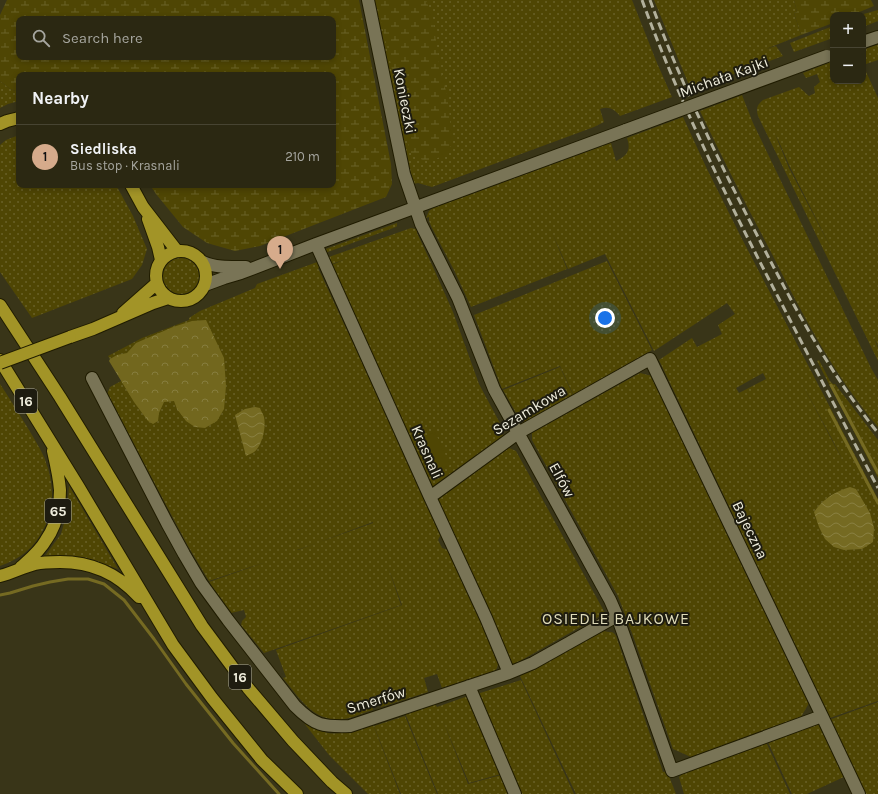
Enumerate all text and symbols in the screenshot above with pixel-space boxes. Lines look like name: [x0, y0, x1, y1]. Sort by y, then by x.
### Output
map controls: [830, 12, 866, 84]
button: +: [830, 12, 866, 48]
search box: [16, 16, 336, 60]
icon: search: [30, 27, 52, 49]
text: Search here: [62, 29, 143, 47]
button: −: [830, 48, 866, 84]
street label: Michała Kajki: [677, 53, 771, 101]
street label: Konieczki: [390, 67, 420, 135]
text: Nearby: [32, 88, 89, 108]
text: Siedliska: [70, 140, 137, 158]
text: 1: [43, 149, 47, 164]
text: 210 m: [285, 149, 320, 164]
text: Bus stop · Krasnali: [70, 158, 180, 173]
pin: 1: [267, 236, 293, 269]
your location: [595, 308, 615, 328]
street label: Sezamkowa: [489, 381, 569, 439]
road number: 16: [15, 389, 37, 413]
street label: Krasnali: [407, 422, 447, 482]
street label: Elfów: [545, 460, 579, 501]
street label: Bajeczna: [728, 498, 772, 562]
road number: 65: [45, 499, 71, 523]
district label: OSIEDLE BAJKOWE: [542, 609, 690, 628]
road number: 16: [229, 665, 251, 689]
street label: Smerfów: [344, 683, 408, 717]

